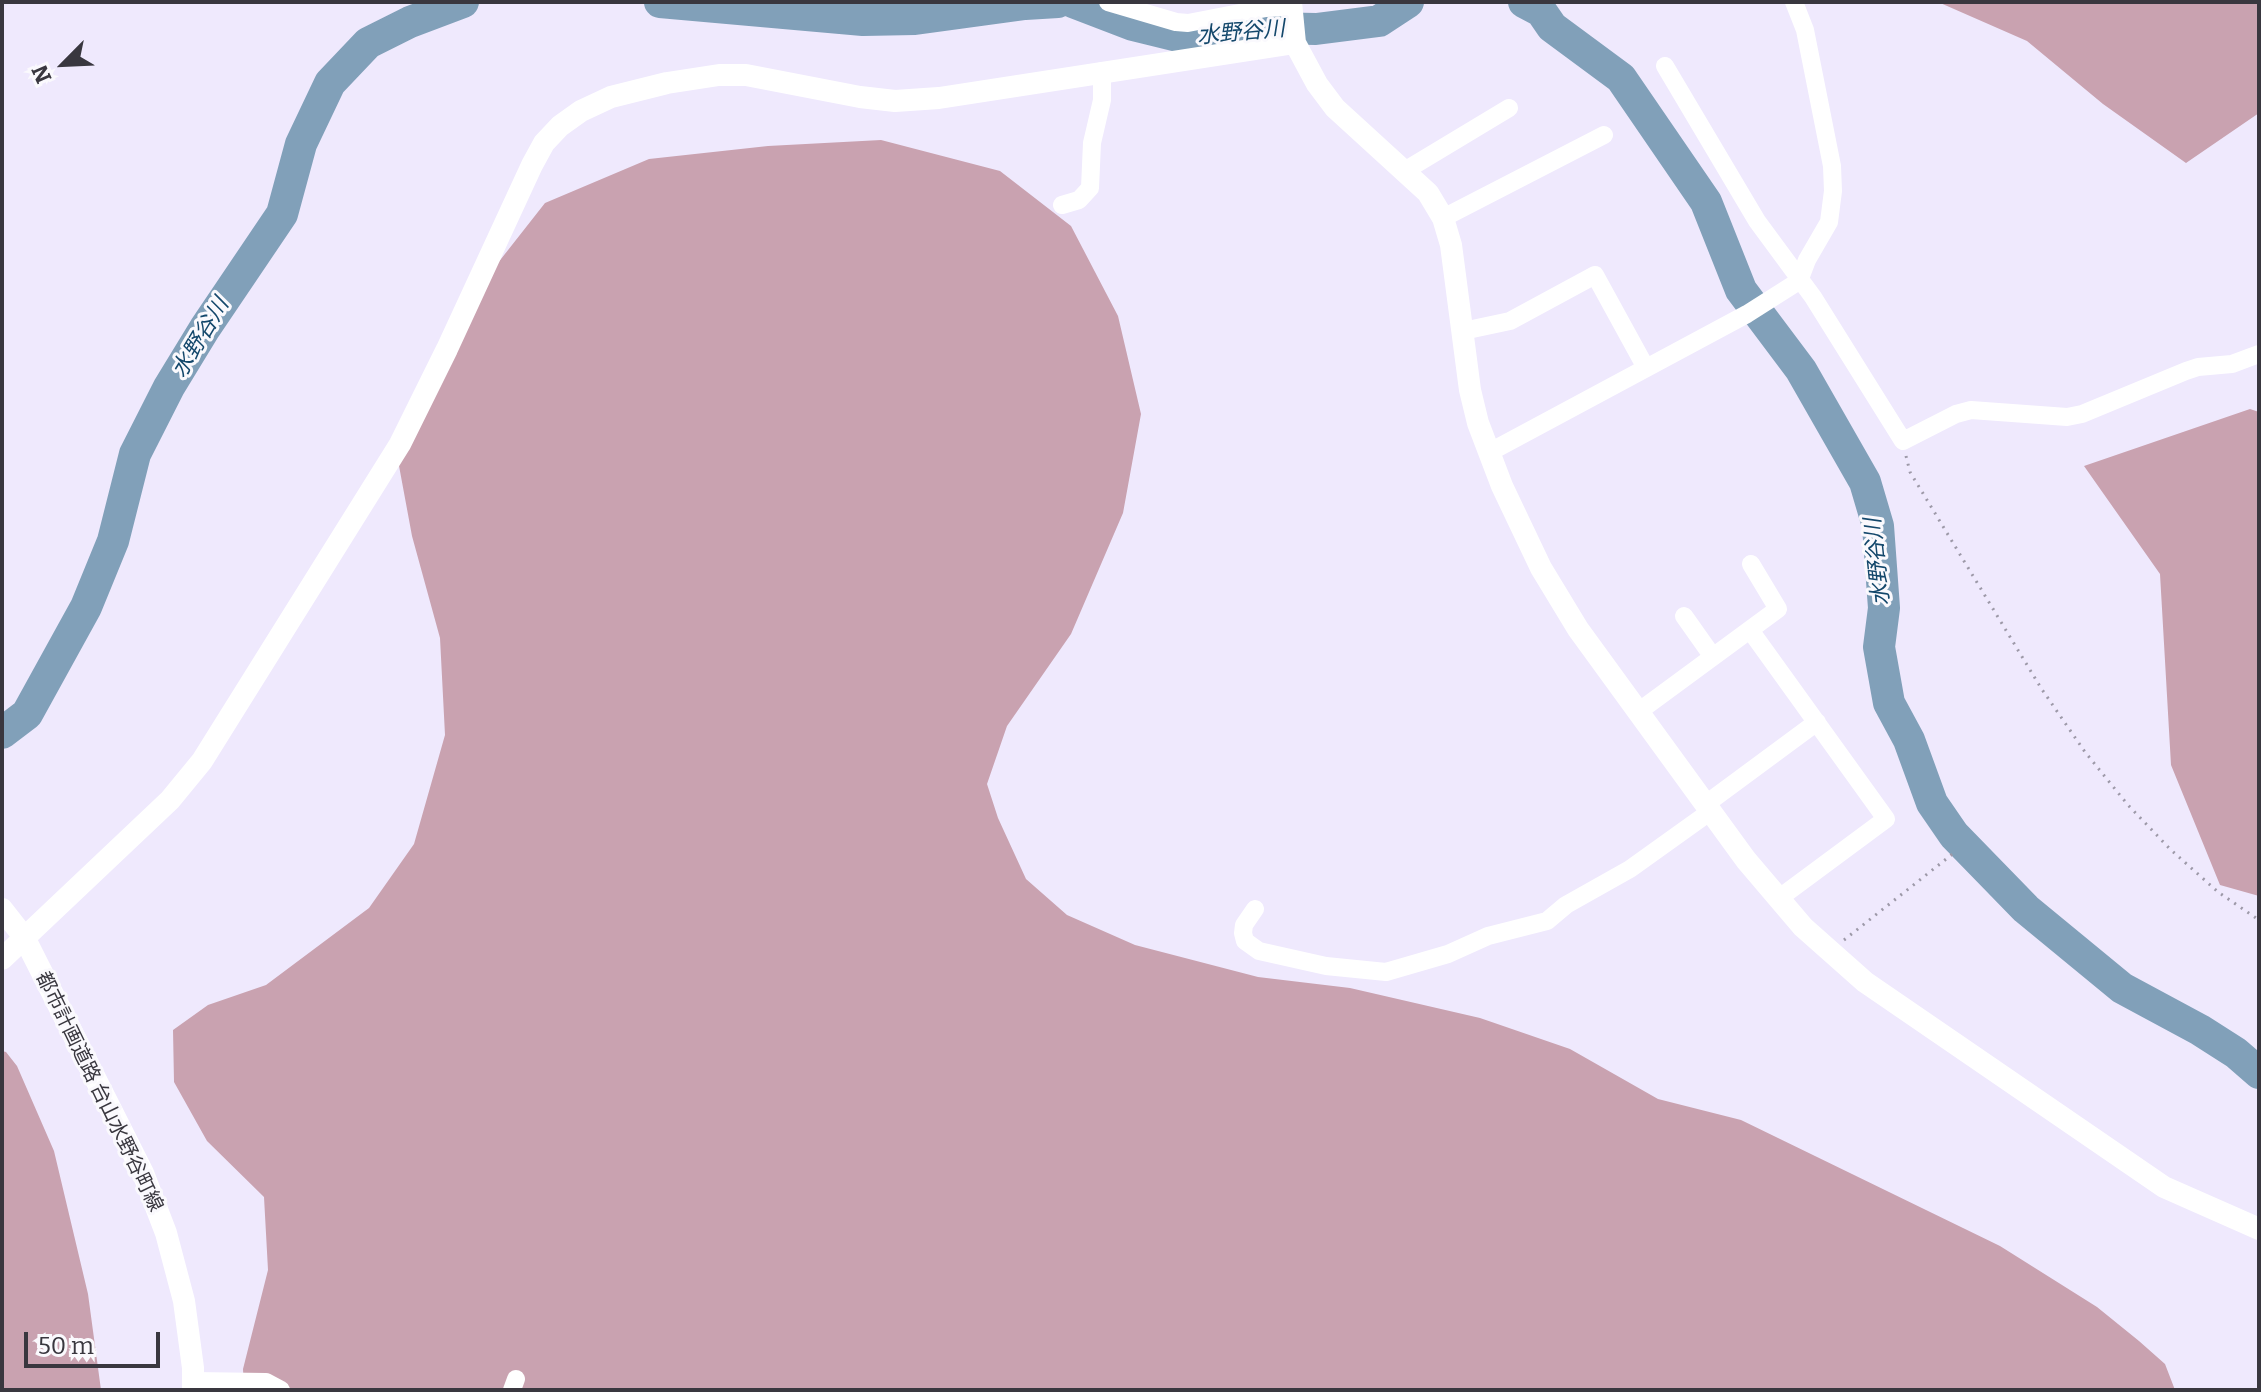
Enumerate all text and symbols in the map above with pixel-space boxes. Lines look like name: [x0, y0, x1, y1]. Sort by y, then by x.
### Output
water label: 水野谷川: [1196, 16, 1286, 50]
north arrow: [24, 24, 104, 104]
text: N: [26, 61, 57, 87]
water label: 水野谷川: [167, 293, 235, 383]
water label: 水野谷川: [1860, 517, 1896, 607]
street label: 都市計画道路 台山水野谷町線: [30, 968, 168, 1216]
scale bar: [28, 1316, 164, 1366]
text: 50 m: [38, 1332, 94, 1360]

